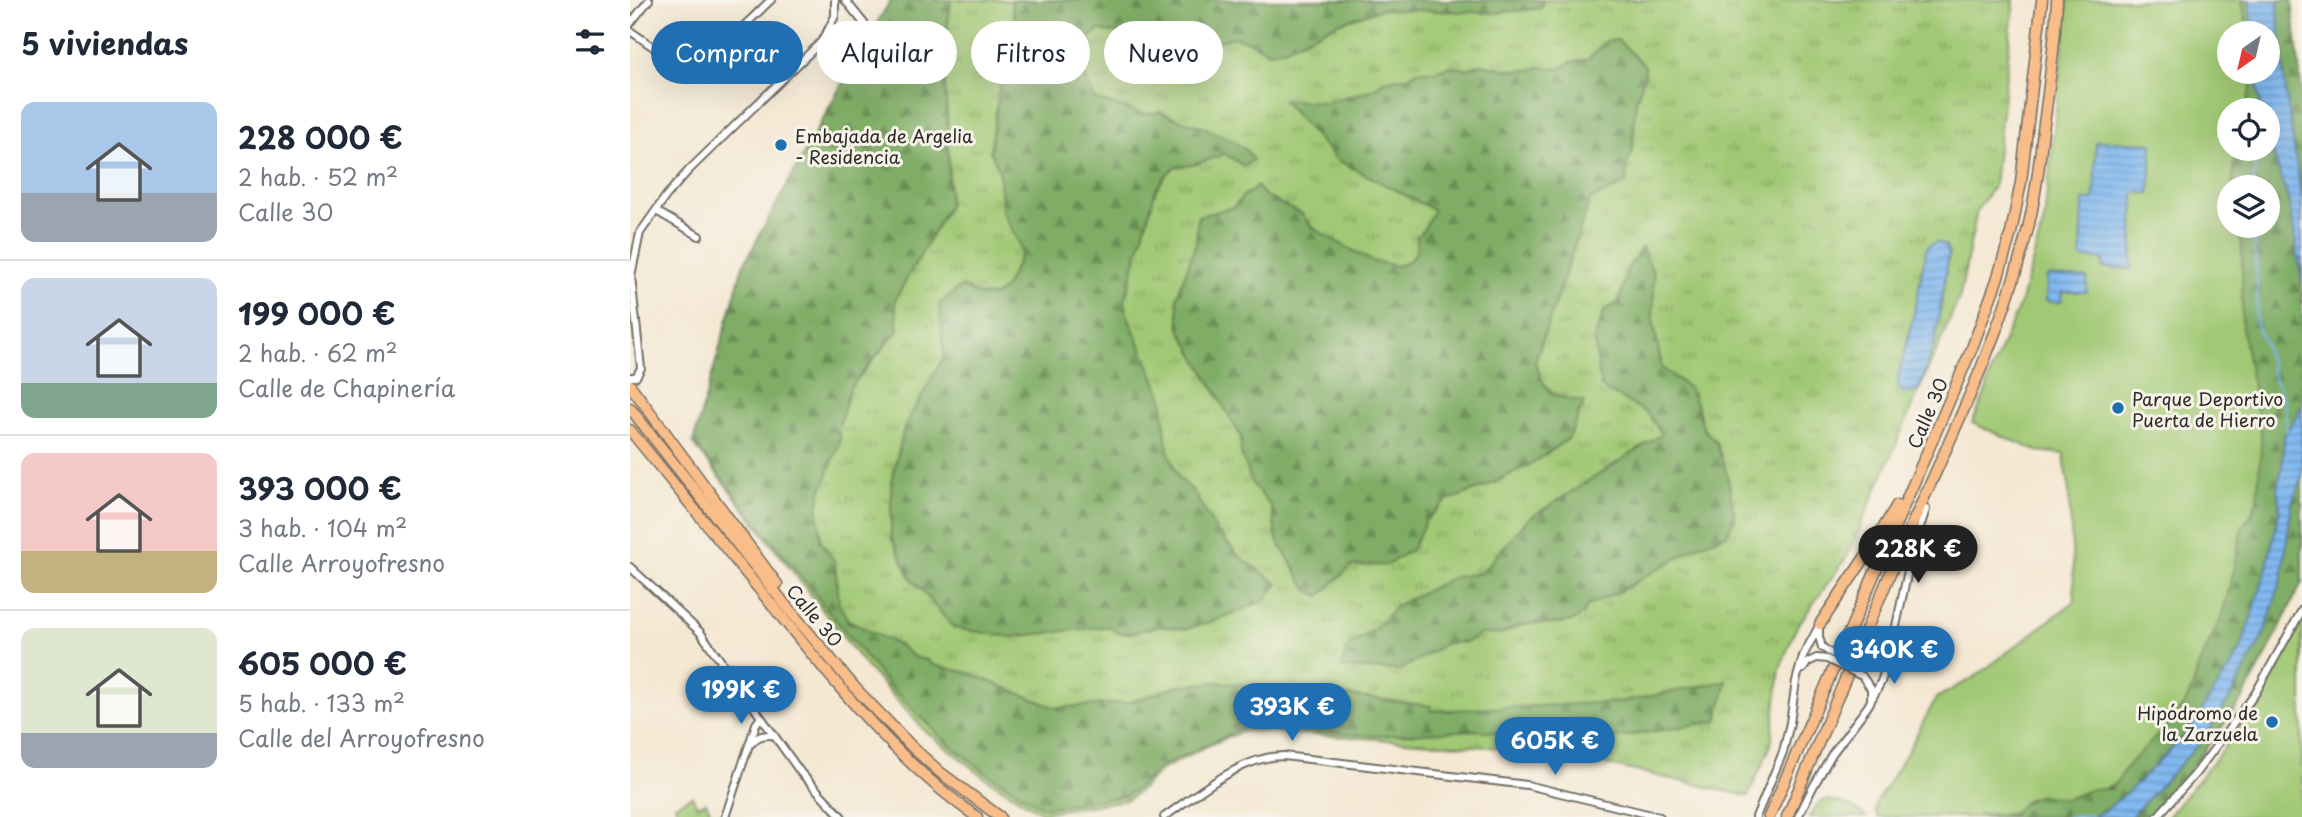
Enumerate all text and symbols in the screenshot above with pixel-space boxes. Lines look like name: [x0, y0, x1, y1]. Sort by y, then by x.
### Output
text: 5 viviendas: [21, 20, 188, 65]
chip: Comprar: [651, 21, 803, 84]
chip: Alquilar: [817, 21, 957, 84]
chip: Filtros: [971, 21, 1090, 84]
chip: Nuevo: [1104, 21, 1223, 84]
north arrow: [2217, 21, 2280, 84]
map controls: [2217, 21, 2280, 238]
icon: filters: [571, 23, 609, 61]
button: locate: [2217, 98, 2280, 161]
text: 228 000 €: [238, 114, 403, 159]
place label: Embajada de Argelia - Residencia: [795, 122, 973, 170]
icon: home: [77, 130, 161, 214]
marker: Embajada de Argelia - Residencia: [773, 137, 789, 153]
text: 2 hab. · 52 m²: [238, 159, 398, 194]
button: layers: [2217, 175, 2280, 238]
text: Calle 30: [238, 194, 333, 229]
text: 199 000 €: [238, 290, 395, 335]
icon: home: [77, 306, 161, 390]
text: 2 hab. · 62 m²: [238, 335, 398, 370]
text: Calle de Chapinería: [238, 370, 455, 405]
street label: Calle 30: [1900, 373, 1954, 453]
place label: Parque Deportivo Puerta de Hierro: [2132, 385, 2283, 433]
marker: Parque Deportivo Puerta de Hierro: [2110, 400, 2126, 416]
text: 393 000 €: [238, 465, 402, 510]
icon: home: [77, 481, 161, 565]
text: 3 hab. · 104 m²: [238, 510, 407, 545]
pin: 228K €: [1861, 526, 1975, 585]
text: 228K €: [1875, 530, 1961, 565]
text: Calle Arroyofresno: [238, 545, 445, 580]
street label: Calle 30: [781, 578, 849, 652]
pin: 340K €: [1837, 626, 1951, 686]
text: 340K €: [1850, 631, 1938, 666]
text: 605 000 €: [238, 640, 407, 685]
icon: home: [77, 656, 161, 740]
pin: 199K €: [684, 666, 798, 726]
text: 199K €: [701, 671, 781, 706]
pin: 393K €: [1235, 684, 1349, 743]
text: 5 hab. · 133 m²: [238, 685, 405, 720]
text: 393K €: [1249, 688, 1335, 723]
place label: Hipódromo de la Zarzuela: [2137, 699, 2259, 747]
marker: Hipódromo de la Zarzuela: [2264, 714, 2280, 730]
pin: 605K €: [1498, 718, 1612, 777]
text: Calle del Arroyofresno: [238, 720, 485, 755]
text: 605K €: [1511, 722, 1599, 757]

